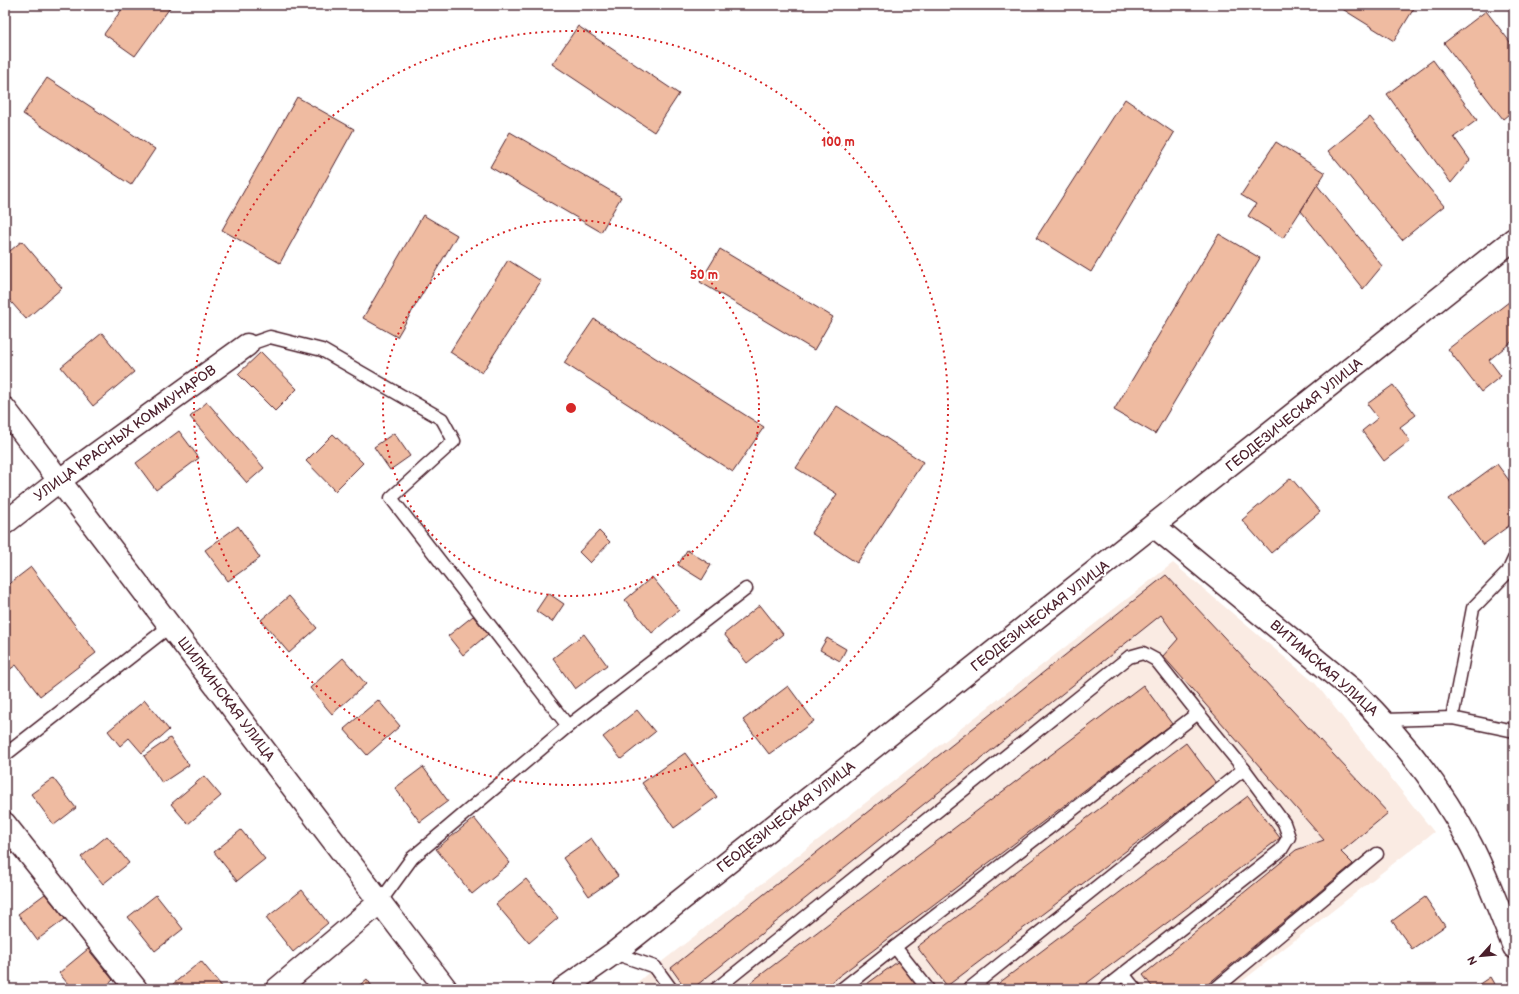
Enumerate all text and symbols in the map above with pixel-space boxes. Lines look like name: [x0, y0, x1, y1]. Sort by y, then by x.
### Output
text: 100 m: [821, 135, 855, 150]
text: 50 m: [690, 268, 718, 283]
street label: ГЕОДЕЗИЧЕСКАЯ УЛИЦА: [1222, 354, 1366, 475]
street label: УЛИЦА КРАСНЫХ КОММУНАРОВ: [31, 361, 219, 505]
centre of rings: [564, 401, 578, 415]
street label: ГЕОДЕЗИЧЕСКАЯ УЛИЦА: [967, 556, 1113, 675]
street label: ВИТИМСКАЯ УЛИЦА: [1266, 616, 1382, 720]
street label: ШИЛКИНСКАЯ УЛИЦА: [174, 634, 278, 765]
street label: ГЕОДЕЗИЧЕСКАЯ УЛИЦА: [713, 757, 859, 876]
north arrow: [1461, 936, 1501, 976]
text: N: [1465, 954, 1480, 967]

